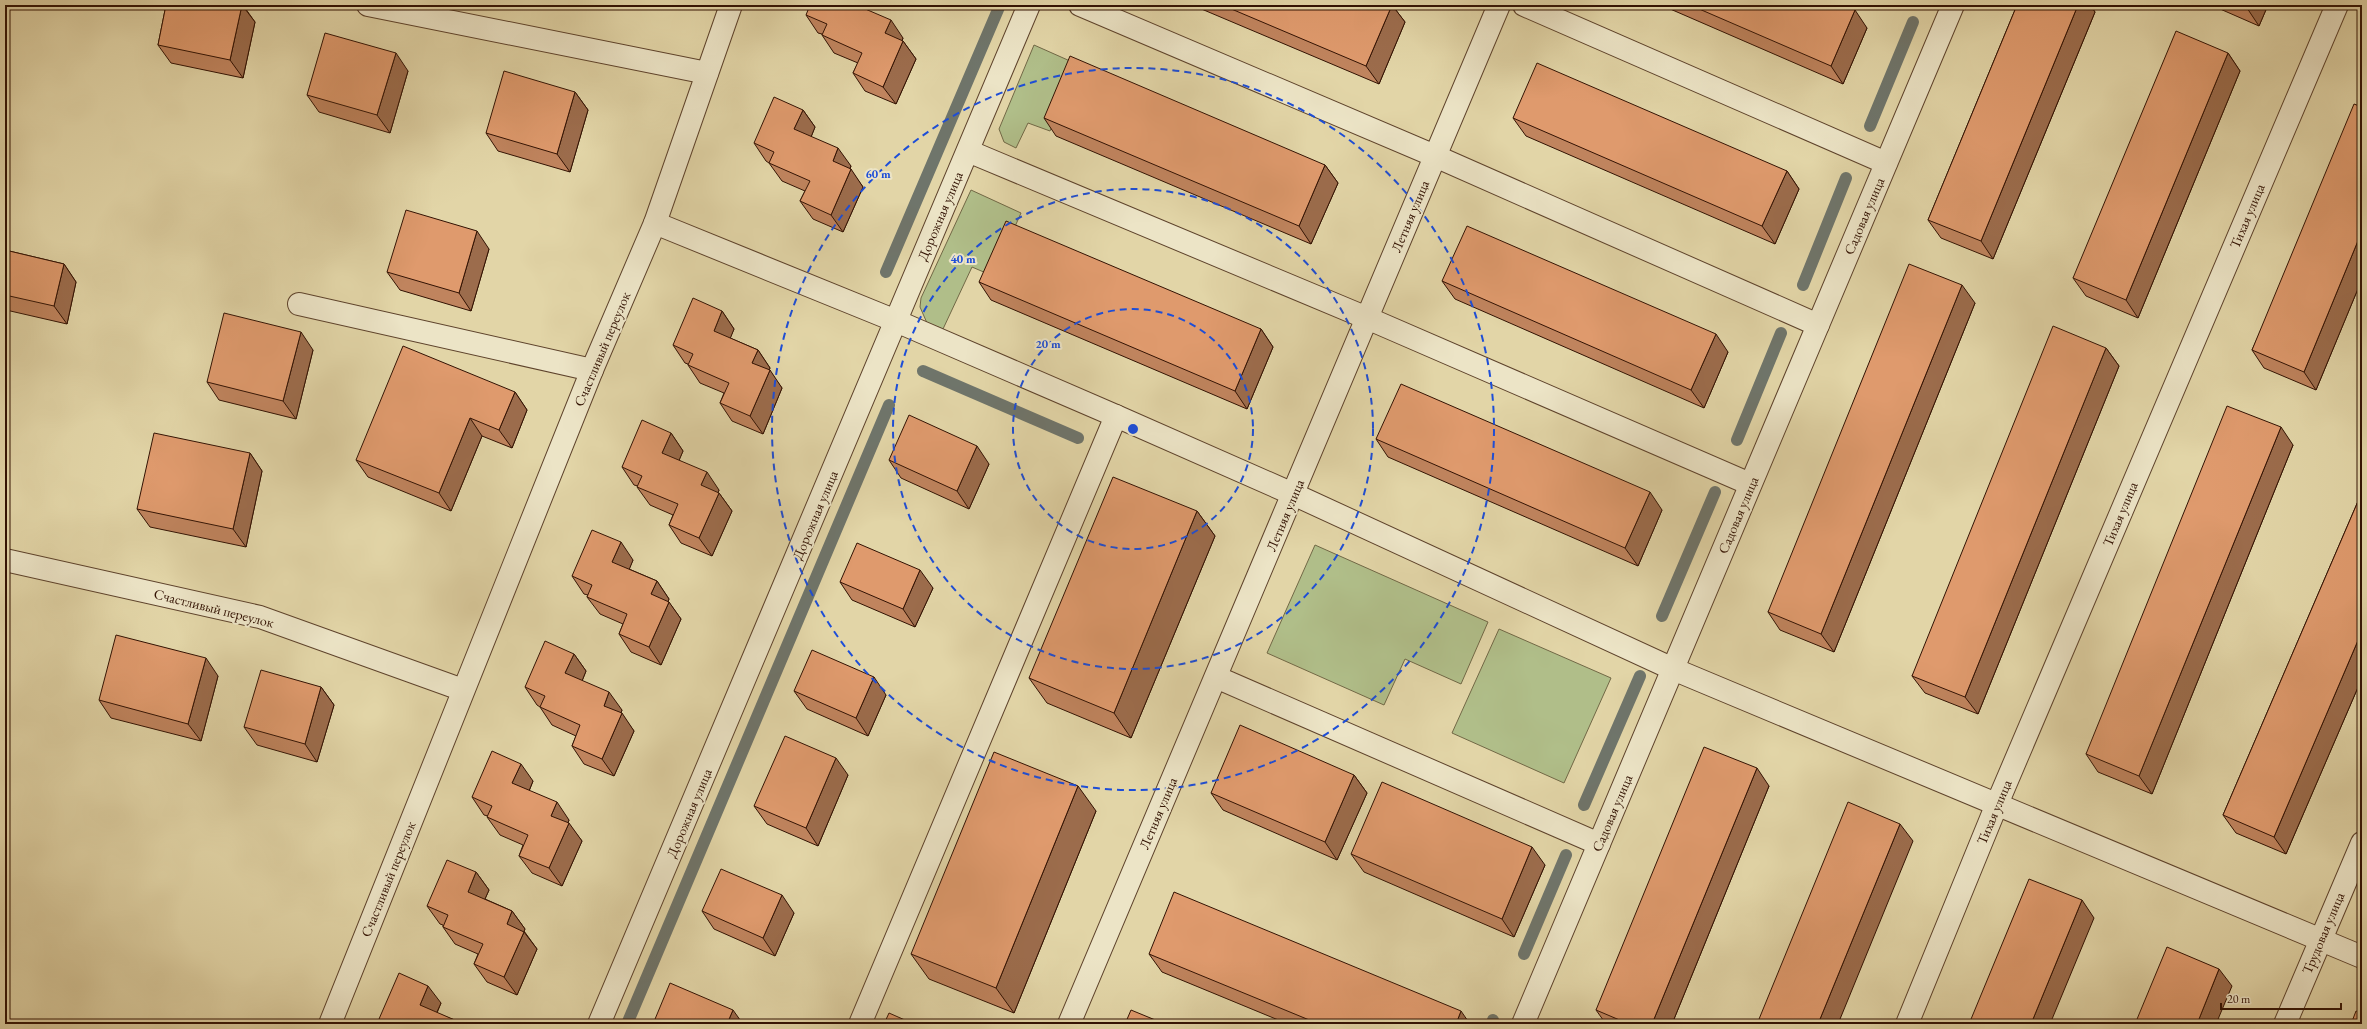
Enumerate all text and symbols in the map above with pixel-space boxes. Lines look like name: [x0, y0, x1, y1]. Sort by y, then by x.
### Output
text: 60 m: [865, 166, 891, 182]
street label: Дорожная улица: [913, 168, 967, 263]
street label: Садовая улица: [1840, 174, 1888, 257]
street label: Летняя улица: [1387, 177, 1433, 255]
street label: Тихая улица: [2225, 181, 2269, 251]
text: 40 m: [950, 251, 976, 267]
street label: Счастливый переулок: [570, 289, 634, 409]
text: 20 m: [1035, 336, 1061, 352]
centre of rings: [1126, 422, 1140, 436]
street label: Дорожная улица: [788, 467, 842, 562]
street label: Садовая улица: [1714, 473, 1762, 556]
street label: Летняя улица: [1262, 476, 1308, 554]
street label: Тихая улица: [2098, 479, 2142, 549]
street label: Счастливый переулок: [152, 584, 276, 632]
street label: Дорожная улица: [662, 765, 716, 860]
street label: Садовая улица: [1588, 771, 1636, 854]
street label: Летняя улица: [1135, 774, 1181, 852]
street label: Тихая улица: [1972, 777, 2016, 847]
street label: Счастливый переулок: [357, 818, 420, 939]
street label: Трудовая улица: [2298, 889, 2348, 977]
scale bar: [2221, 985, 2341, 1011]
text: 20 m: [2227, 991, 2251, 1007]

